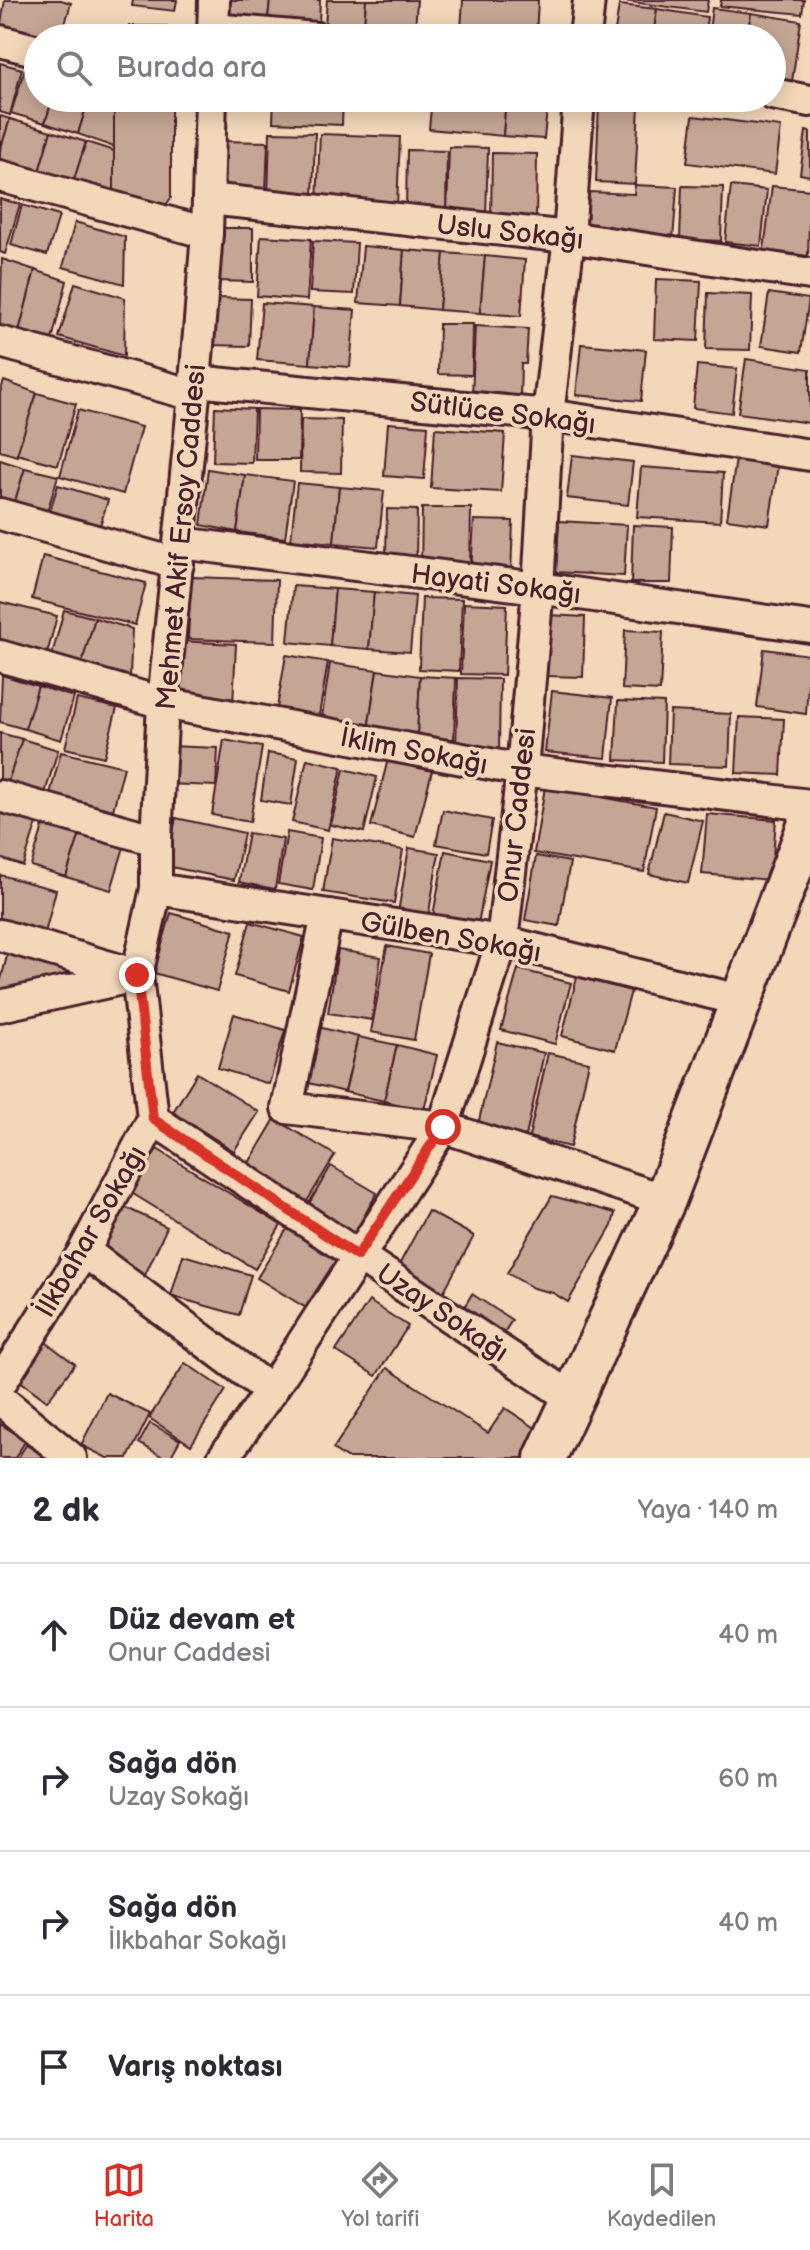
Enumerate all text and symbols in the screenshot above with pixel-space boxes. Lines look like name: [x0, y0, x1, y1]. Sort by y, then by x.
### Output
search box: [24, 24, 786, 112]
icon: search: [52, 46, 96, 90]
text: Burada ara: [116, 50, 267, 86]
street label: Uslu Sokağı: [435, 208, 585, 257]
street label: Mehmet Akif Ersoy Caddesi: [150, 363, 213, 711]
street label: Sütlüce Sokağı: [408, 386, 597, 441]
street label: Hayati Sokağı: [409, 558, 583, 611]
street label: İklim Sokağı: [337, 720, 490, 782]
street label: Onur Caddesi: [492, 726, 543, 904]
street label: Gülben Sokağı: [358, 905, 544, 970]
route end: [119, 957, 155, 993]
route start: [425, 1109, 461, 1145]
street label: İlkbahar Sokağı: [28, 1140, 154, 1323]
street label: Uzay Sokağı: [370, 1257, 514, 1369]
text: 2 dk: [32, 1490, 99, 1531]
text: Yaya · 140 m: [638, 1495, 778, 1526]
text: Düz devam et: [108, 1602, 295, 1638]
icon: ahead: [32, 1613, 76, 1657]
text: 40 m: [718, 1620, 778, 1651]
text: Onur Caddesi: [108, 1638, 271, 1669]
text: Sağa dön: [108, 1746, 237, 1782]
icon: right: [32, 1757, 76, 1801]
text: 60 m: [718, 1764, 778, 1795]
text: Uzay Sokağı: [108, 1782, 249, 1813]
text: Sağa dön: [108, 1890, 237, 1926]
icon: right: [32, 1901, 76, 1945]
text: 40 m: [718, 1908, 778, 1939]
text: İlkbahar Sokağı: [108, 1926, 287, 1957]
icon: arrive: [32, 2045, 76, 2089]
text: Varış noktası: [108, 2049, 283, 2085]
tab: Harita: [94, 2158, 154, 2233]
tab: Yol tarifi: [341, 2158, 419, 2233]
tab: Kaydedilen: [607, 2158, 716, 2233]

